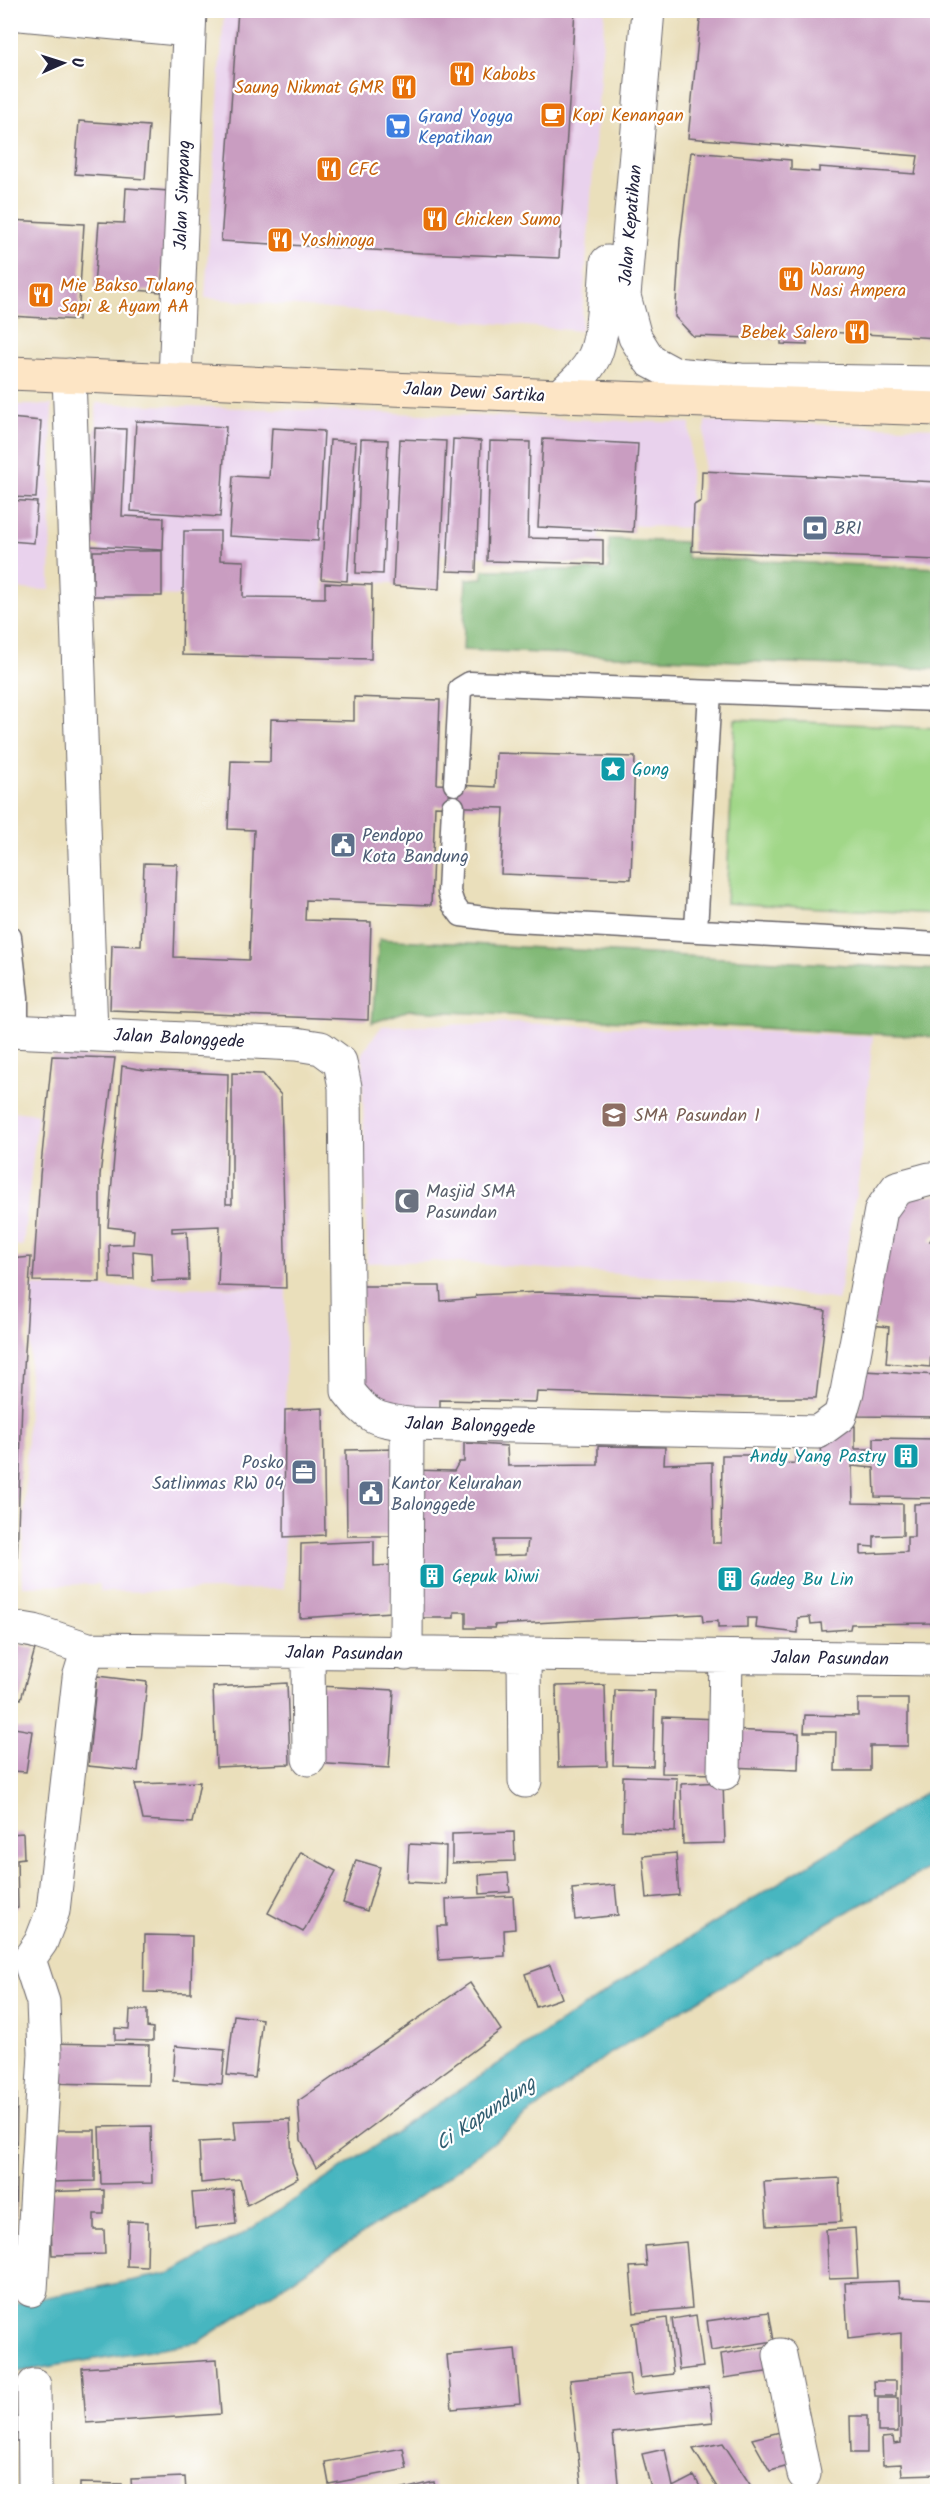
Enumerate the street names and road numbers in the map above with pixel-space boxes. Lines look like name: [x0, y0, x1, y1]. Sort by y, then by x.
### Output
street label: Jalan Simpang: [167, 140, 200, 250]
street label: Jalan Kepatihan: [612, 163, 651, 287]
street label: Jalan Dewi Sartika: [402, 375, 546, 412]
street label: Jalan Balonggede: [113, 1022, 245, 1057]
street label: Jalan Balonggede: [404, 1410, 536, 1443]
street label: Jalan Pasundan: [285, 1639, 403, 1670]
street label: Jalan Pasundan: [771, 1644, 889, 1675]

